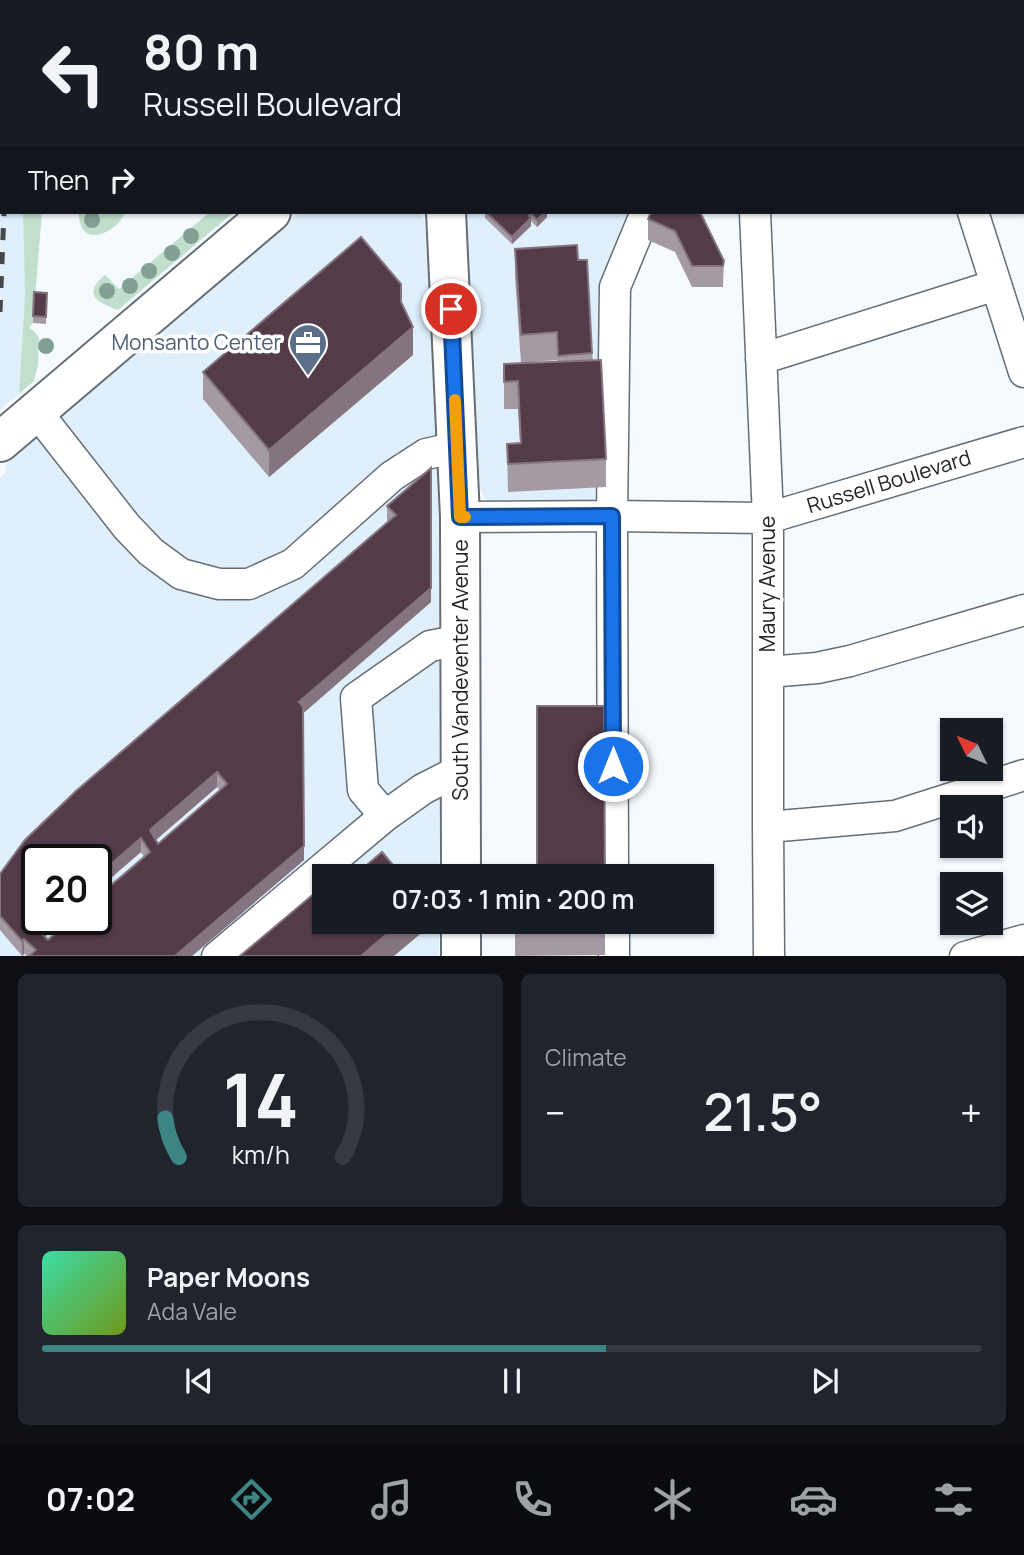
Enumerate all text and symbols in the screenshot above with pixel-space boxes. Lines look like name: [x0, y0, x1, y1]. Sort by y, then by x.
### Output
text: 80 m: [143, 18, 259, 85]
icon: left: [28, 28, 119, 119]
text: Russell Boulevard: [143, 82, 402, 126]
icon: right: [103, 161, 141, 199]
text: Then: [28, 162, 89, 198]
pin: [421, 279, 481, 339]
icon: arrive: [432, 290, 470, 328]
office icon: Monsanto Center: [287, 322, 329, 377]
place label: Monsanto Center: [111, 328, 281, 356]
street label: Russell Boulevard: [803, 443, 974, 519]
street label: Maury Avenue: [753, 516, 781, 652]
street label: South Vandeventer Avenue: [446, 539, 474, 801]
north arrow: [940, 718, 1003, 780]
map controls: [940, 718, 1003, 935]
position arrow: [576, 729, 650, 803]
button: sound: [940, 795, 1003, 858]
speed limit sign: 20: [21, 844, 112, 935]
button: layers: [940, 872, 1003, 935]
text: 07:03 · 1 min · 200 m: [391, 881, 635, 917]
text: Climate: [545, 1041, 627, 1073]
text: 14: [222, 1049, 299, 1149]
text: 21.5°: [703, 1076, 822, 1147]
text: −: [545, 1086, 566, 1138]
text: +: [960, 1086, 982, 1138]
text: km/h: [231, 1136, 290, 1171]
text: Paper Moons: [147, 1259, 310, 1295]
text: Ada Vale: [147, 1295, 237, 1327]
icon: previous: [180, 1362, 218, 1400]
icon: pause: [493, 1362, 531, 1400]
icon: next: [806, 1362, 844, 1400]
icon: directions: [227, 1475, 276, 1524]
icon: music: [367, 1475, 416, 1524]
icon: phone: [508, 1475, 557, 1524]
icon: climate: [648, 1475, 697, 1524]
icon: car: [789, 1475, 838, 1524]
icon: filters: [929, 1475, 978, 1524]
text: 07:02: [46, 1477, 135, 1521]

